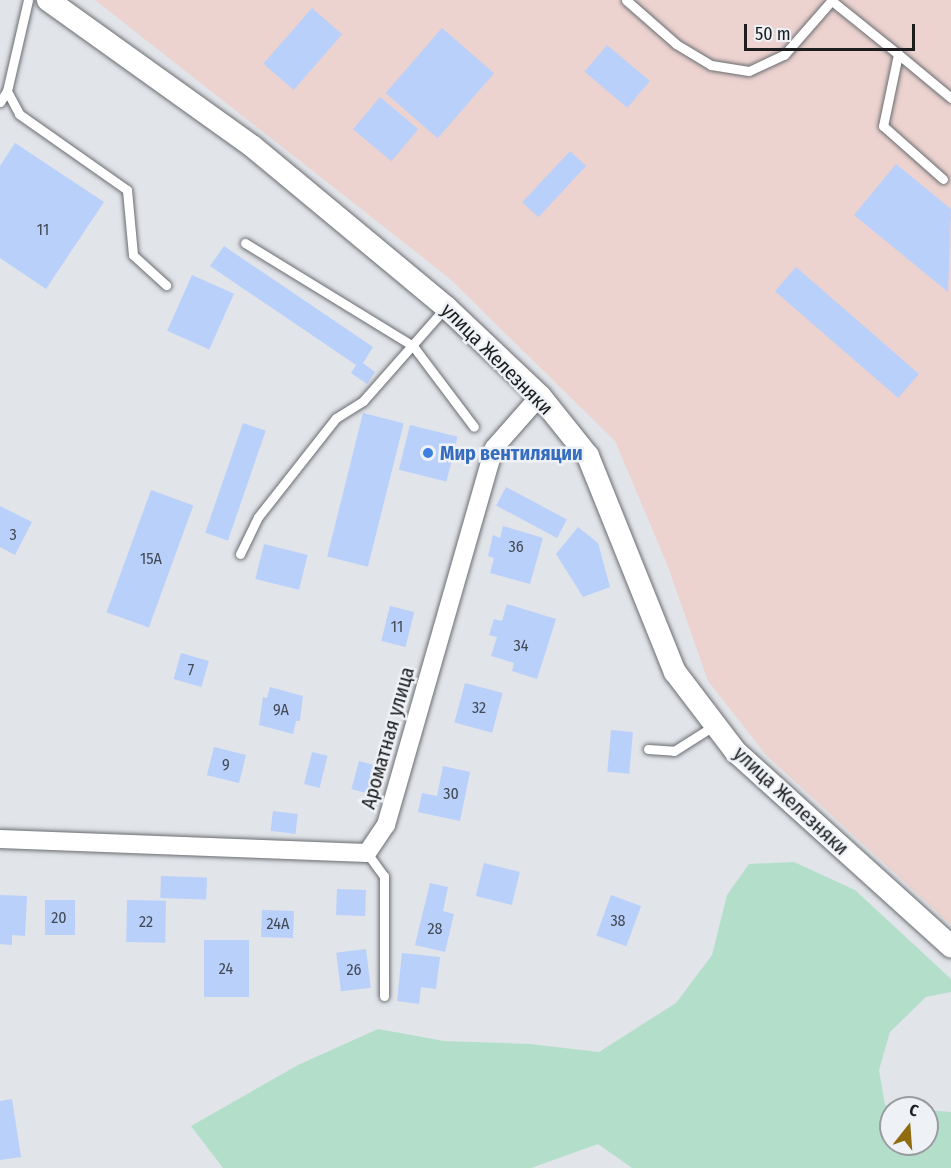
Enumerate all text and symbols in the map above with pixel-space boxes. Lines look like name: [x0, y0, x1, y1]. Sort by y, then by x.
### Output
scale bar: [747, 12, 918, 50]
text: 50 m: [755, 23, 791, 45]
house number: 11: [37, 220, 49, 240]
street label: улица Железняки: [436, 298, 558, 420]
place label: Мир вентиляции: [440, 441, 583, 465]
marker: Мир вентиляции: [421, 446, 435, 460]
house number: 3: [9, 525, 17, 545]
house number: 36: [508, 537, 524, 557]
house number: 15А: [140, 549, 162, 569]
house number: 11: [391, 617, 403, 637]
house number: 34: [514, 636, 528, 656]
house number: 7: [188, 660, 194, 680]
street label: Ароматная улица: [356, 664, 420, 812]
house number: 32: [472, 698, 486, 718]
house number: 9А: [273, 700, 289, 720]
street label: улица Железняки: [729, 742, 853, 860]
house number: 9: [222, 755, 230, 775]
house number: 30: [443, 784, 459, 804]
house number: 20: [51, 908, 67, 928]
house number: 38: [610, 911, 626, 931]
house number: 22: [139, 912, 153, 932]
house number: 24А: [267, 914, 289, 934]
house number: 28: [427, 919, 443, 939]
house number: 24: [219, 959, 233, 979]
house number: 26: [347, 960, 361, 980]
north arrow: [879, 1096, 939, 1156]
text: С: [907, 1100, 921, 1121]

